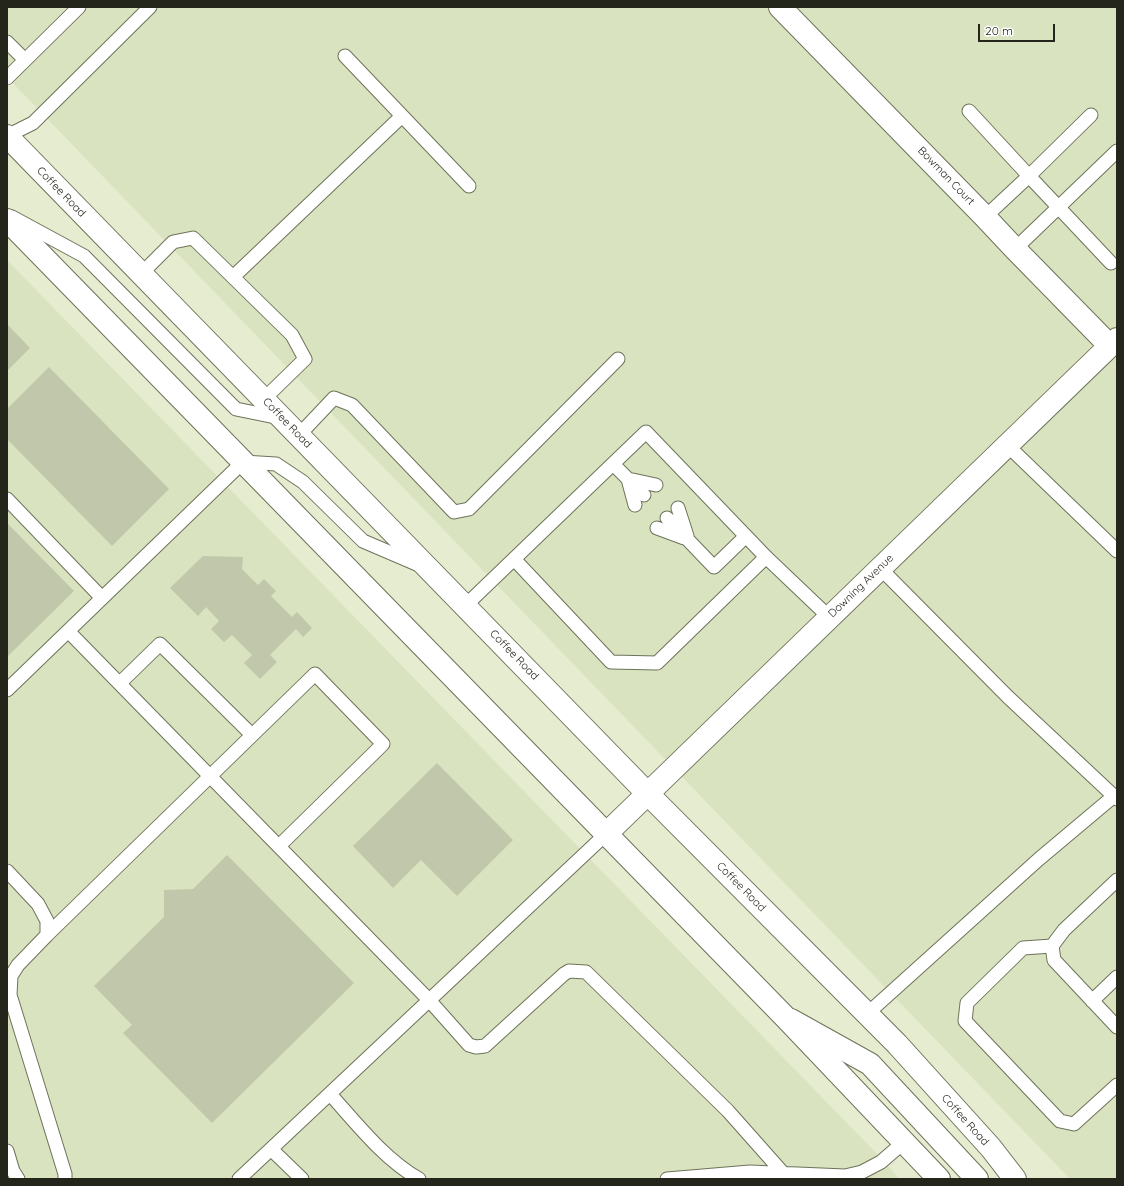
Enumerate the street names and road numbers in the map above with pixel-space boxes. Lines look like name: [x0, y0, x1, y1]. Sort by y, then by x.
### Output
street label: Bowman Court: [915, 144, 977, 208]
street label: Coffee Road: [34, 164, 88, 220]
street label: Coffee Road: [260, 395, 314, 451]
street label: Downing Avenue: [826, 552, 896, 620]
street label: Coffee Road: [487, 627, 541, 683]
street label: Coffee Road: [714, 860, 768, 914]
street label: Coffee Road: [939, 1092, 991, 1148]

